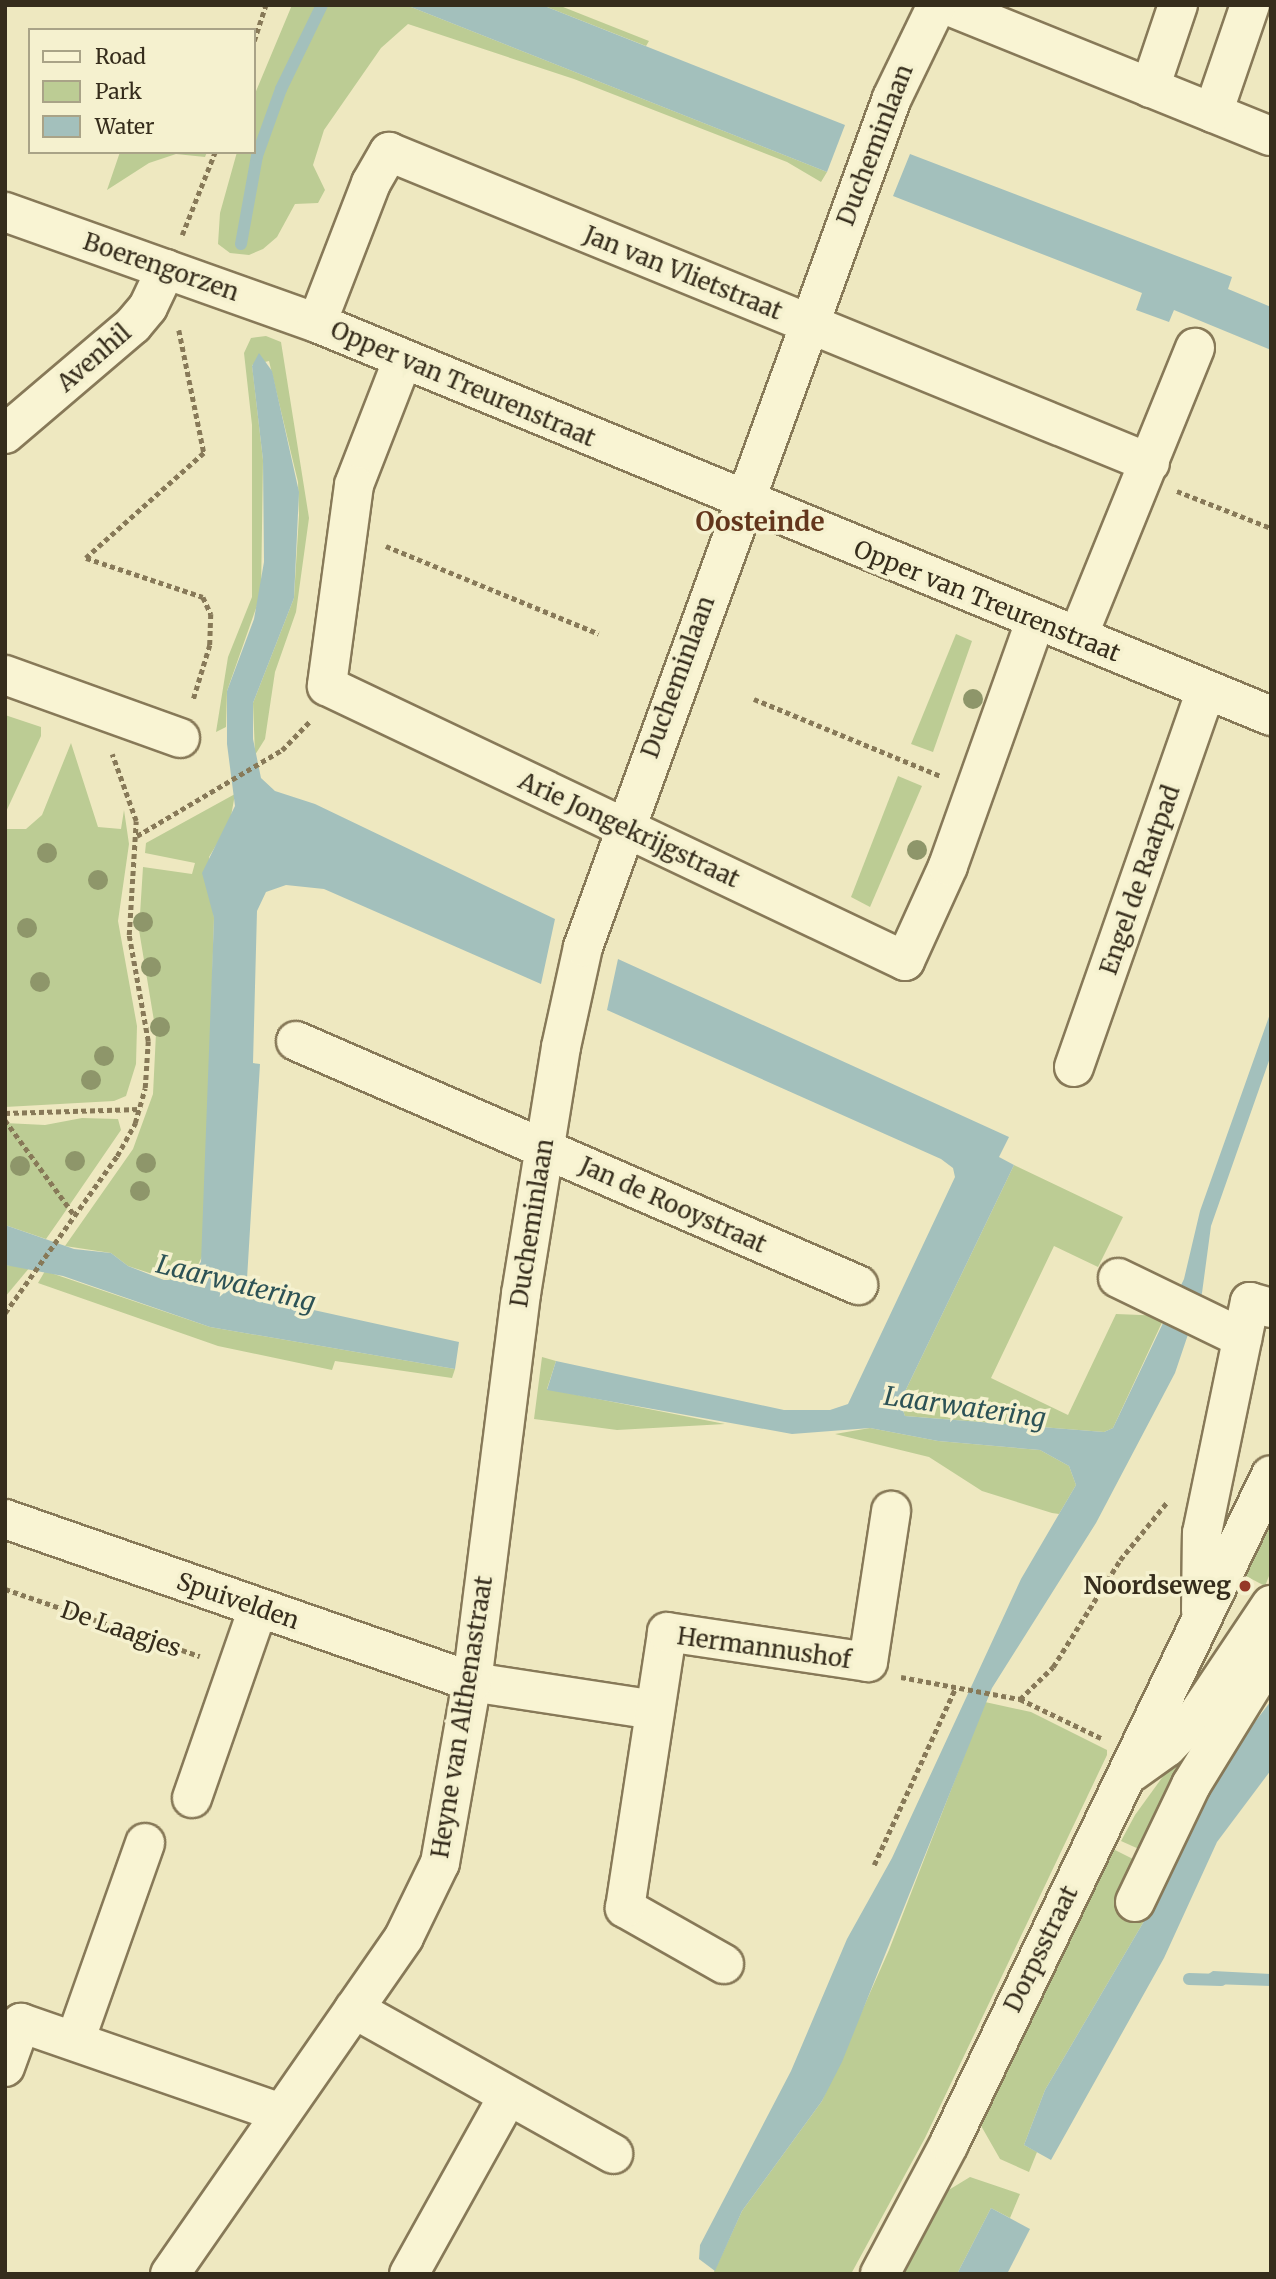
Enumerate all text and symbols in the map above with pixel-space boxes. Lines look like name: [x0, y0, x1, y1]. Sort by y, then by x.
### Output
legend: [28, 28, 256, 154]
text: Road: [95, 43, 146, 70]
street label: Ducheminlaan: [831, 60, 919, 230]
text: Park: [95, 78, 142, 105]
text: Water: [95, 113, 154, 140]
street label: Jan van Vlietstraat: [580, 220, 786, 326]
street label: Boerengorzen: [79, 227, 243, 307]
street label: Opper van Treurenstraat: [326, 315, 600, 453]
street label: Avenhil: [51, 318, 137, 398]
district label: Oosteinde: [696, 506, 824, 538]
street label: Opper van Treurenstraat: [850, 534, 1124, 668]
street label: Ducheminlaan: [635, 592, 721, 762]
street label: Arie Jongekrijgstraat: [514, 766, 744, 894]
street label: Engel de Raatpad: [1094, 782, 1186, 978]
street label: Ducheminlaan: [504, 1137, 560, 1309]
street label: Jan de Rooystraat: [575, 1151, 771, 1259]
water label: Laarwatering: [153, 1248, 319, 1318]
water label: Laarwatering: [882, 1380, 1048, 1434]
street label: Spuivelden: [173, 1567, 303, 1635]
place label: Noordseweg: [1084, 1572, 1231, 1600]
street label: Heyne van Althenastraat: [425, 1574, 499, 1860]
marker: Noordseweg: [1237, 1578, 1253, 1594]
street label: De Laagjes: [57, 1595, 185, 1663]
street label: Hermannushof: [675, 1622, 853, 1674]
street label: Dorpsstraat: [998, 1881, 1084, 2017]

